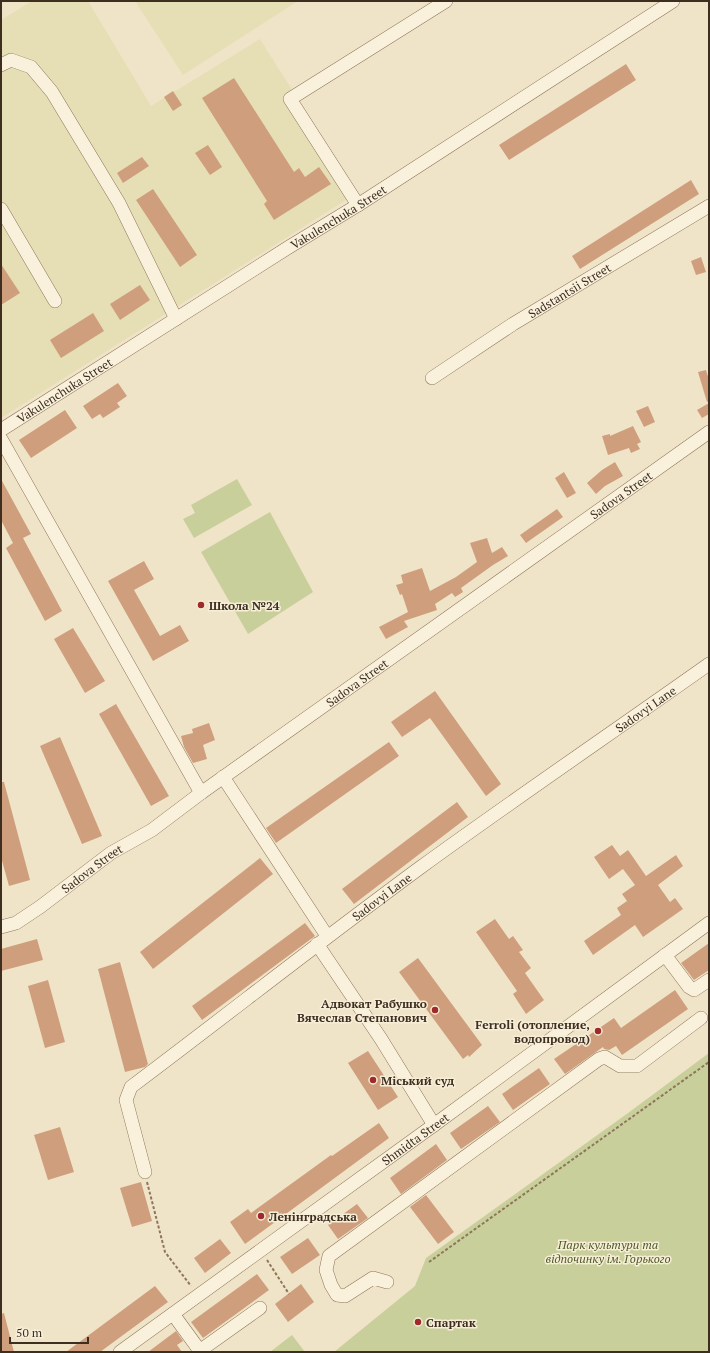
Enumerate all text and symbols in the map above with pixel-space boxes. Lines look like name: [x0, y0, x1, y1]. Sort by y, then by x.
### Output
street label: Vakulenchuka Street: [287, 181, 389, 252]
street label: Sadstantsii Street: [525, 259, 614, 321]
street label: Vakulenchuka Street: [14, 354, 115, 426]
street label: Sadova Street: [587, 467, 655, 522]
place label: Школа №24: [209, 598, 280, 613]
marker: Школа №24: [196, 600, 206, 610]
street label: Sadova Street: [323, 655, 391, 710]
street label: Sadovyi Lane: [612, 682, 679, 735]
street label: Sadova Street: [58, 840, 125, 896]
street label: Sadovyi Lane: [349, 869, 414, 924]
place label: Адвокат Рабушко Вячеслав Степанович: [297, 996, 427, 1025]
marker: Адвокат Рабушко Вячеслав Степанович: [430, 1005, 440, 1015]
place label: Ferroli (отопление, водопровод): [475, 1017, 590, 1046]
marker: Ferroli (отопление, водопровод): [593, 1026, 603, 1036]
place label: Міський суд: [381, 1073, 455, 1088]
marker: Міський суд: [368, 1075, 378, 1085]
street label: Shmidta Street: [378, 1109, 452, 1168]
place label: Ленінградська: [268, 1209, 357, 1224]
marker: Ленінградська: [256, 1211, 266, 1221]
park label: Парк культури та відпочинку ім. Горького: [545, 1237, 671, 1266]
place label: Спартак: [426, 1315, 477, 1330]
marker: Спартак: [413, 1317, 423, 1327]
scale bar: [10, 1319, 88, 1345]
text: 50 m: [16, 1325, 43, 1340]

